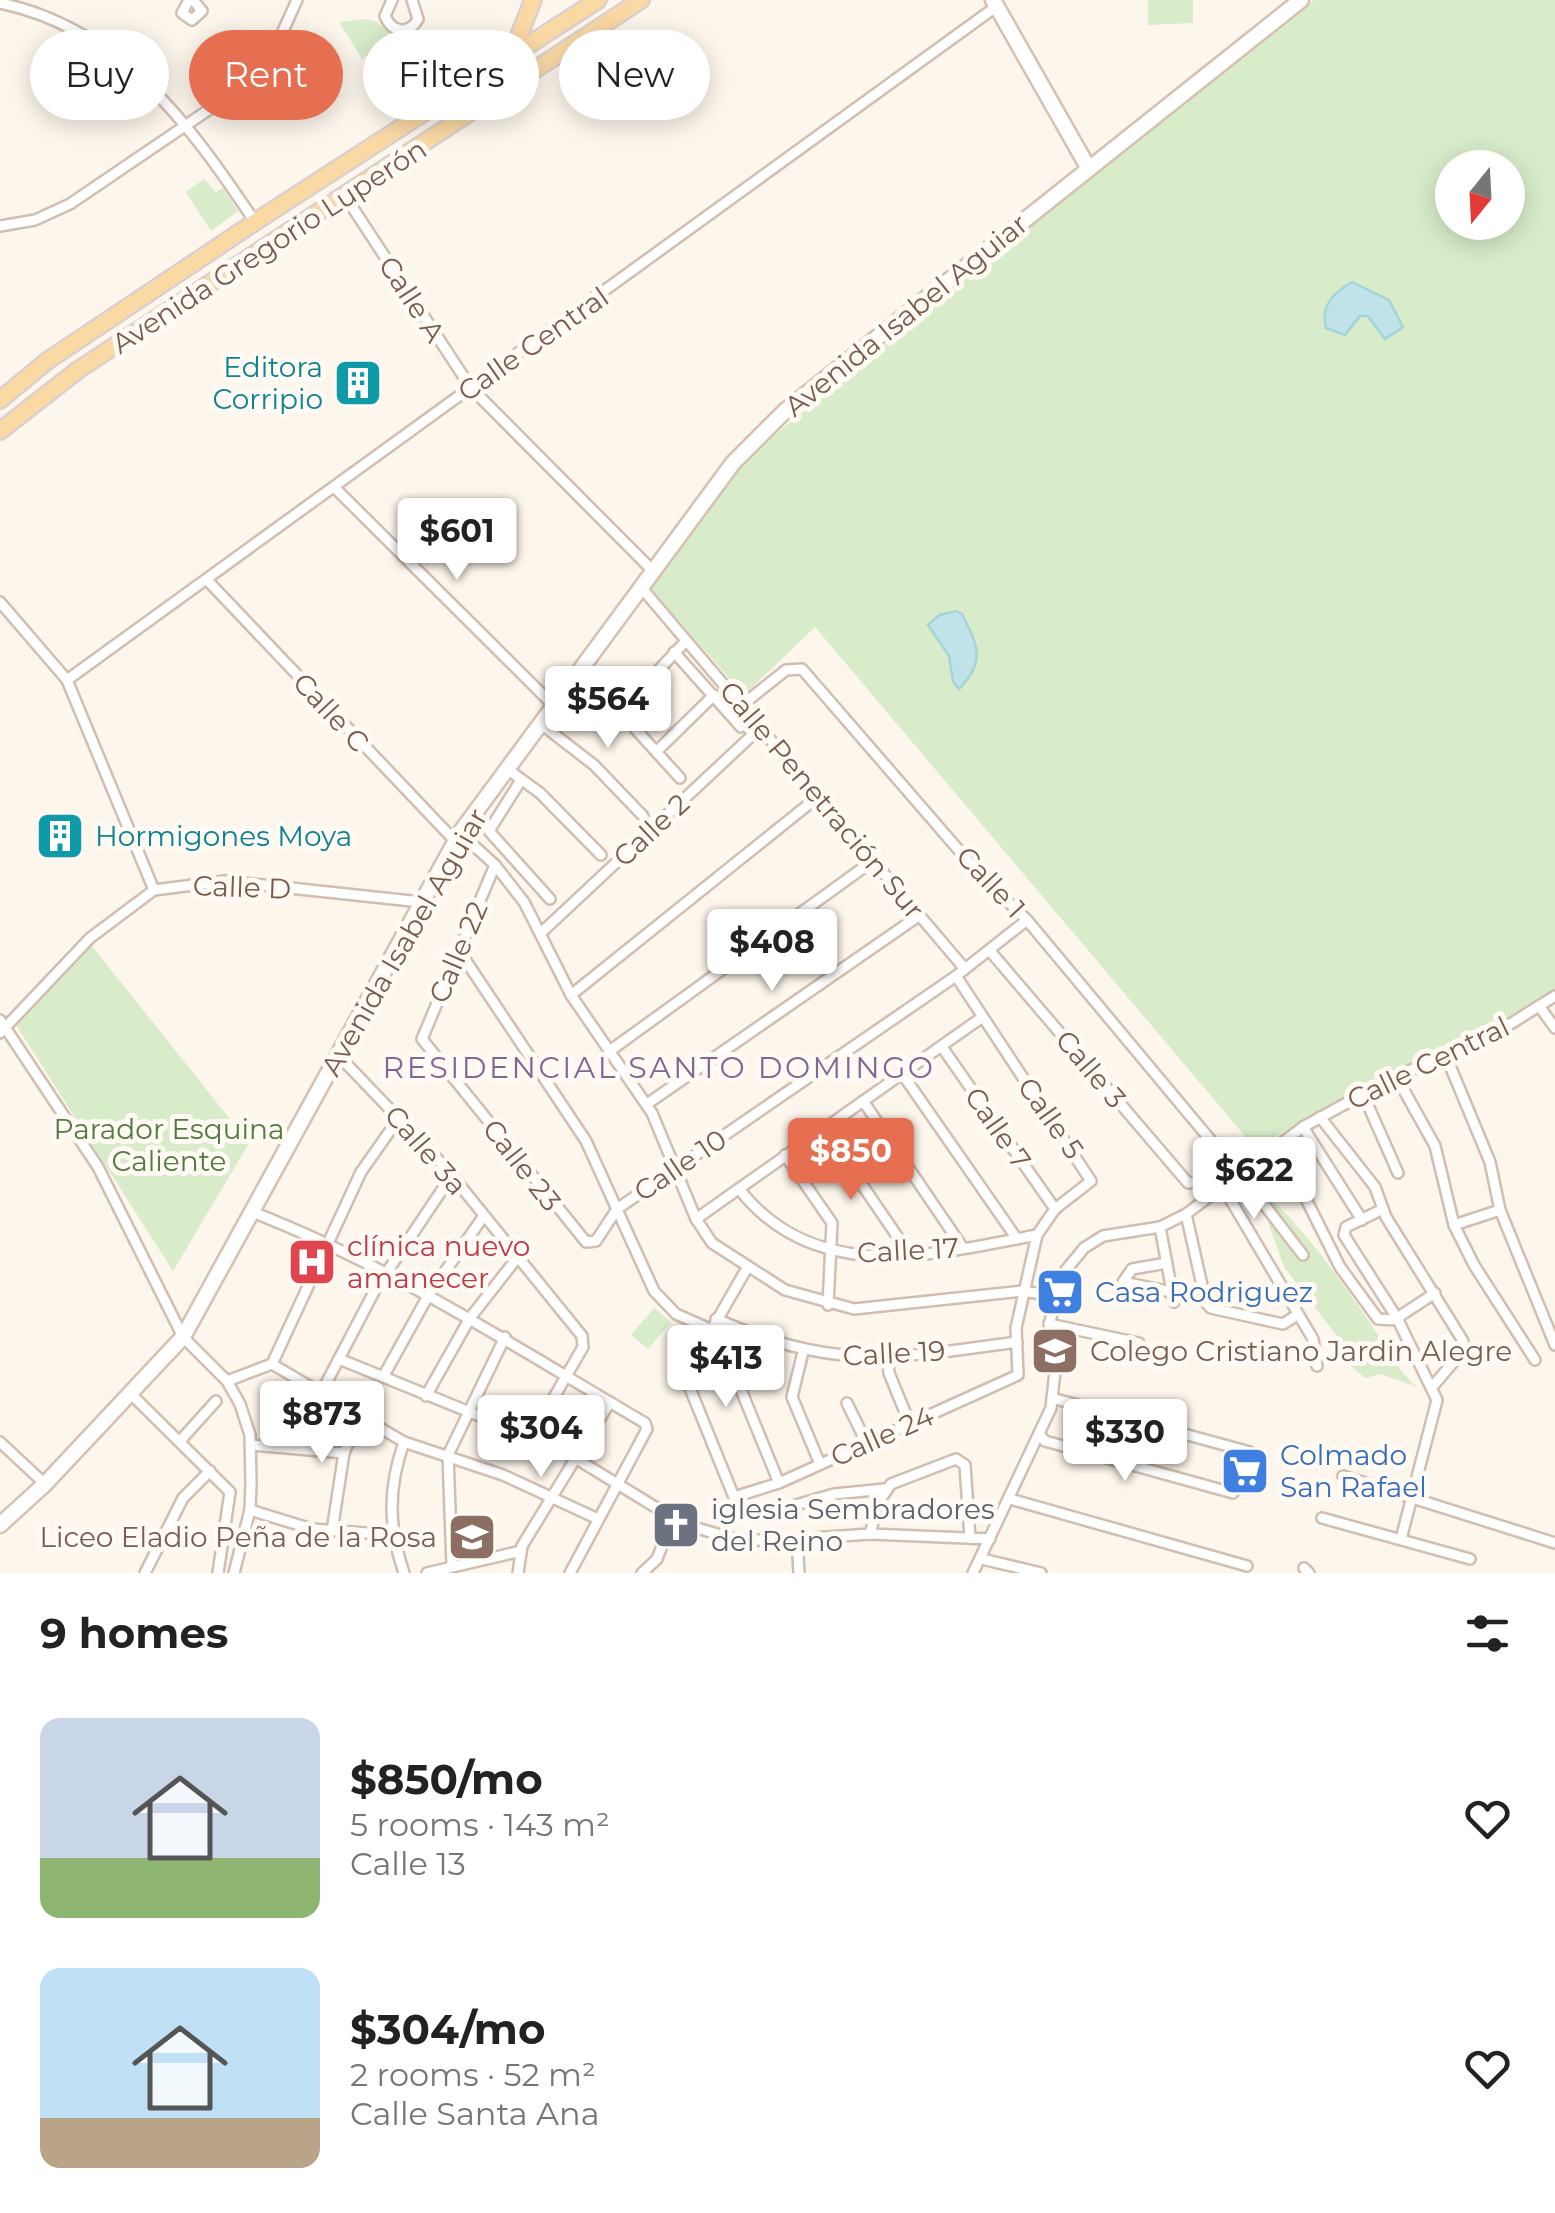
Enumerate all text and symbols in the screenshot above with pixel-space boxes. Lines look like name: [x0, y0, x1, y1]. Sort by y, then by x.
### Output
chip: Buy: [30, 30, 169, 120]
chip: Rent: [189, 30, 343, 120]
chip: Filters: [363, 30, 539, 120]
chip: New: [559, 30, 710, 120]
street label: Avenida Gregorio Luperón: [105, 131, 433, 361]
north arrow: [1435, 150, 1525, 240]
map controls: [1435, 150, 1525, 240]
street label: Avenida Isabel Aguiar: [778, 206, 1034, 424]
street label: Calle A: [372, 250, 453, 349]
street label: Calle Central: [451, 280, 615, 408]
place label: Editora Corripio: [213, 350, 323, 416]
building icon: Editora Corripio: [332, 357, 384, 409]
pin: $601: [398, 498, 516, 583]
text: $601: [420, 511, 494, 550]
street label: Calle C: [286, 666, 376, 758]
pin: $564: [549, 666, 667, 751]
street label: Calle Penetración Sur: [713, 674, 931, 926]
text: $564: [567, 679, 649, 718]
street label: Calle 2: [606, 786, 696, 874]
street label: Avenida Isabel Aguiar: [314, 802, 494, 1082]
building icon: Hormigones Moya: [34, 810, 86, 862]
place label: Hormigones Moya: [95, 819, 352, 853]
street label: Calle 1: [949, 839, 1033, 925]
street label: Calle D: [192, 868, 292, 906]
street label: Calle 22: [421, 896, 495, 1008]
pin: $408: [713, 909, 831, 994]
text: $408: [729, 922, 815, 961]
street label: Calle Central: [1341, 1009, 1515, 1117]
street label: Calle 3: [1049, 1023, 1133, 1115]
district label: RESIDENCIAL SANTO DOMINGO: [382, 1049, 936, 1086]
street label: Calle 5: [1011, 1071, 1091, 1165]
street label: Calle 7: [958, 1081, 1038, 1175]
street label: Calle 3a: [378, 1098, 474, 1202]
park label: Parador Esquina Caliente: [54, 1112, 284, 1178]
street label: Calle 23: [476, 1112, 568, 1218]
pin: $850: [792, 1118, 910, 1203]
street label: Calle 10: [627, 1122, 733, 1208]
text: $850: [810, 1131, 892, 1170]
pin: $622: [1195, 1137, 1313, 1222]
text: $622: [1215, 1150, 1293, 1189]
place label: clínica nuevo amanecer: [347, 1229, 530, 1295]
street label: Calle 17: [856, 1230, 960, 1270]
hospital icon: clínica nuevo amanecer: [286, 1236, 338, 1288]
supermarket icon: Casa Rodriguez: [1034, 1266, 1086, 1318]
place label: Casa Rodriguez: [1095, 1275, 1313, 1309]
pin: $413: [667, 1325, 785, 1410]
school or university icon: Colego Cristiano Jardin Alegre: [1029, 1325, 1081, 1377]
street label: Calle 19: [842, 1333, 946, 1373]
place label: Colego Cristiano Jardin Alegre: [1090, 1334, 1512, 1368]
text: $413: [689, 1338, 763, 1377]
pin: $873: [263, 1381, 381, 1466]
text: $873: [282, 1394, 362, 1433]
pin: $304: [482, 1395, 600, 1480]
street label: Calle 24: [825, 1398, 939, 1474]
pin: $330: [1066, 1399, 1184, 1484]
text: $304: [499, 1408, 583, 1447]
text: $330: [1085, 1412, 1165, 1451]
place label: Colmado San Rafael: [1280, 1438, 1427, 1504]
supermarket icon: Colmado San Rafael: [1219, 1445, 1271, 1497]
place label: iglesia Sembradores del Reino: [711, 1492, 995, 1558]
church icon: iglesia Sembradores del Reino: [650, 1499, 702, 1551]
school or university icon: Liceo Eladio Peña de la Rosa: [446, 1511, 498, 1563]
place label: Liceo Eladio Peña de la Rosa: [39, 1520, 437, 1554]
icon: filters: [1460, 1606, 1515, 1661]
text: 9 homes: [40, 1607, 228, 1659]
text: $850/mo: [350, 1753, 543, 1805]
icon: home: [120, 1758, 240, 1878]
icon: heart: [1460, 1791, 1515, 1846]
text: 5 rooms · 143 m²: [350, 1805, 610, 1844]
text: Calle 13: [350, 1844, 466, 1883]
text: $304/mo: [350, 2003, 545, 2055]
icon: home: [120, 2008, 240, 2128]
icon: heart: [1460, 2041, 1515, 2096]
text: 2 rooms · 52 m²: [350, 2055, 596, 2094]
text: Calle Santa Ana: [350, 2094, 600, 2133]

